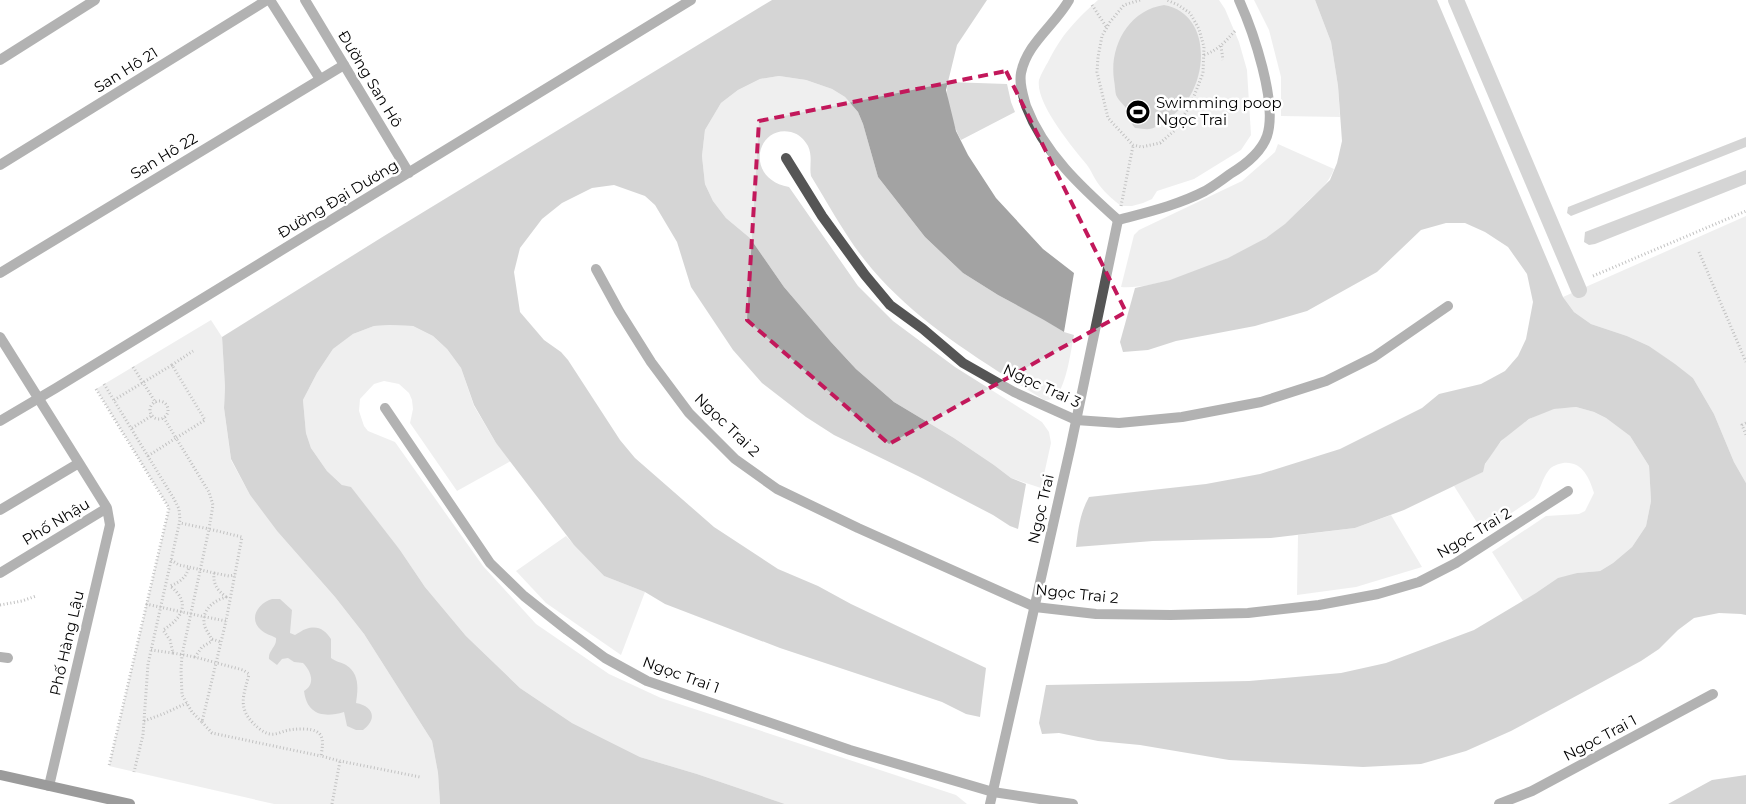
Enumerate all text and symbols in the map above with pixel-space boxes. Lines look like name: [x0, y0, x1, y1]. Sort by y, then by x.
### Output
street label: Đường San Hô: [334, 27, 407, 131]
street label: San Hô 21: [90, 43, 161, 97]
place label: Swimming poop Ngọc Trai: [1156, 93, 1282, 129]
sports icon: Swimming poop Ngọc Trai: [1125, 99, 1151, 125]
street label: San Hô 22: [127, 128, 201, 183]
street label: Đường Đại Dương: [274, 155, 402, 242]
street label: Ngọc Trai 3: [1000, 359, 1084, 412]
street label: Ngọc Trai 2: [691, 389, 764, 460]
street label: Ngọc Trai: [1023, 472, 1058, 546]
street label: Phố Nhậu: [18, 494, 93, 549]
street label: Ngọc Trai 2: [1433, 503, 1514, 562]
street label: Ngọc Trai 2: [1035, 580, 1120, 607]
street label: Phố Hàng Lậu: [45, 588, 88, 697]
street label: Ngọc Trai 1: [640, 652, 722, 697]
street label: Ngọc Trai 1: [1560, 710, 1640, 765]

